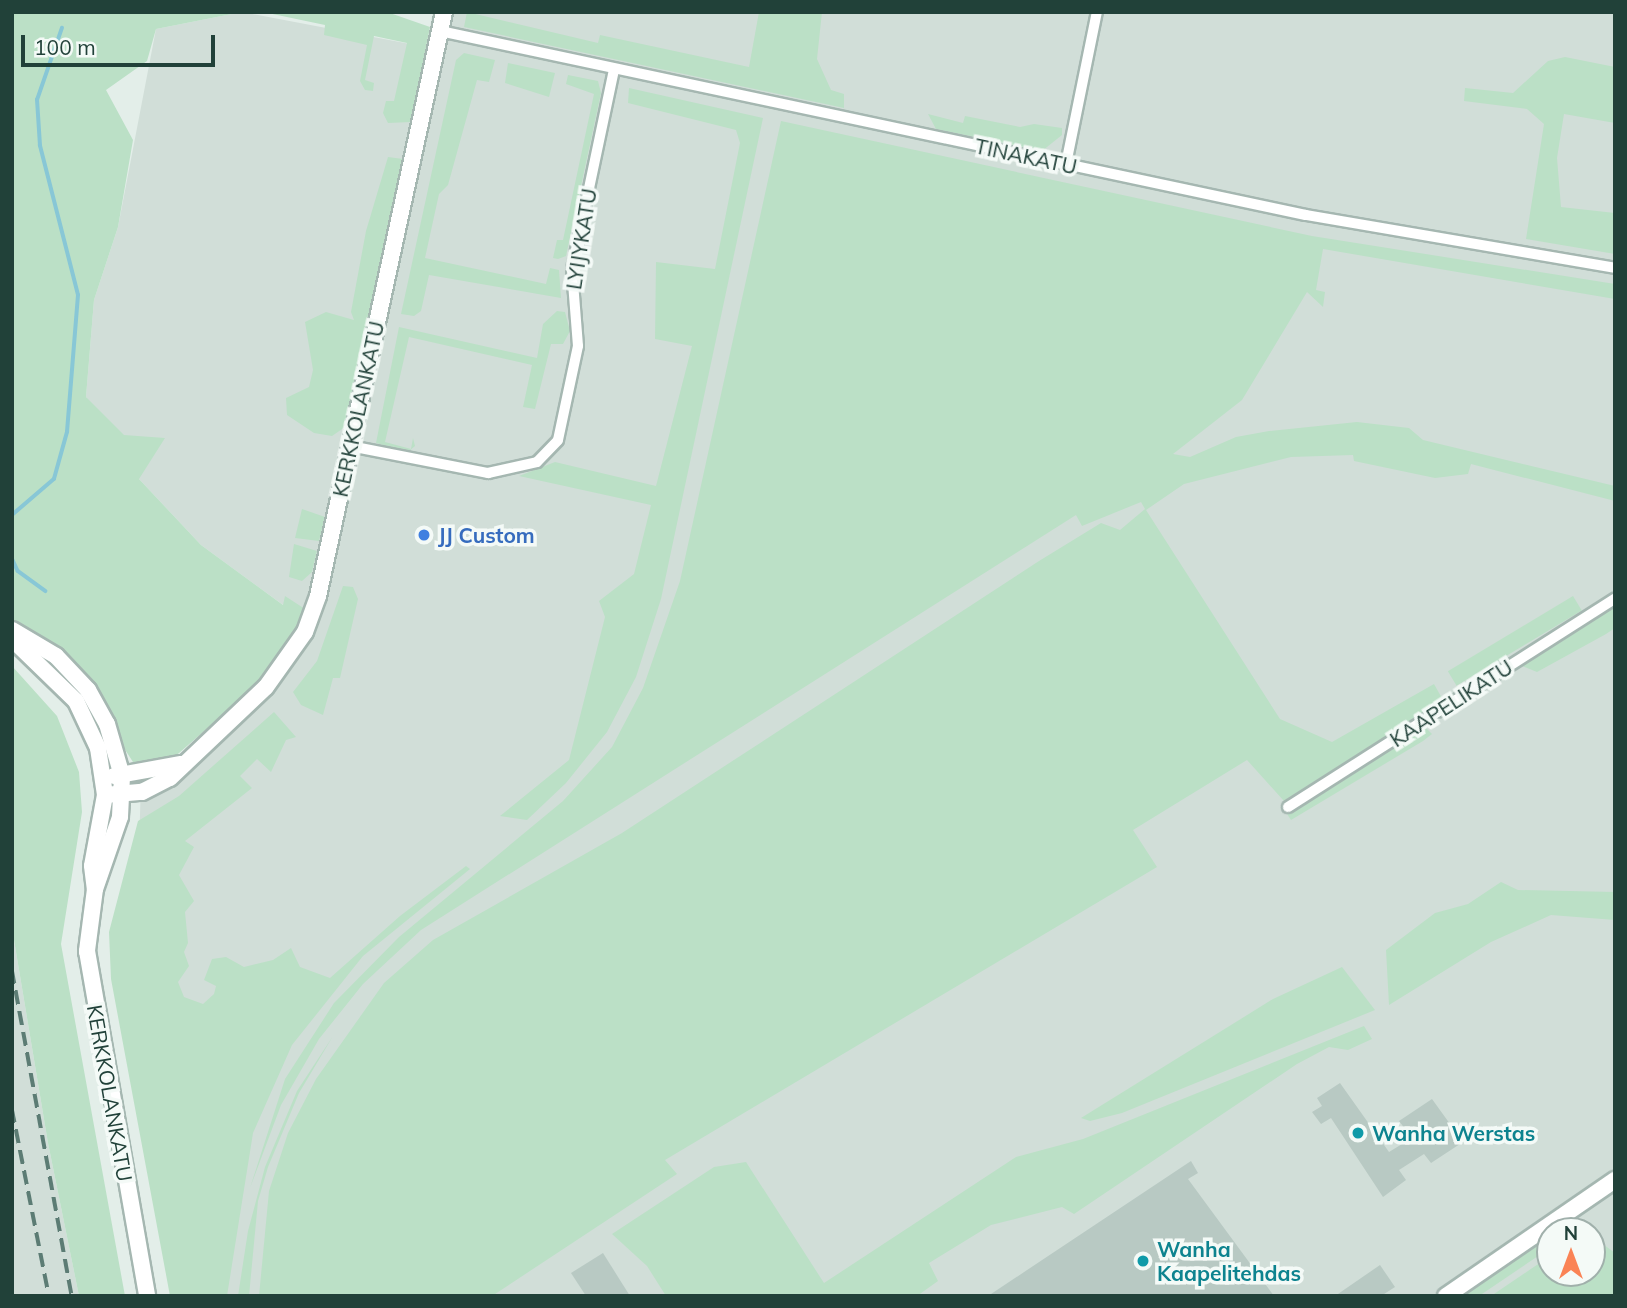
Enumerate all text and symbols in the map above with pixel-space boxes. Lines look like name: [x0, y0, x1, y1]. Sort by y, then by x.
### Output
scale bar: [24, 21, 219, 65]
text: 100 m: [34, 34, 96, 60]
street label: TINAKATU: [973, 133, 1079, 179]
street label: LYIJYKATU: [561, 187, 601, 291]
street label: KERKKOLANKATU: [327, 319, 389, 499]
place label: JJ Custom: [438, 522, 535, 548]
marker: JJ Custom: [416, 527, 432, 543]
street label: KAAPELIKATU: [1385, 654, 1517, 752]
street label: KERKKOLANKATU: [82, 1003, 138, 1183]
place label: Wanha Werstas: [1372, 1120, 1535, 1146]
marker: Wanha Werstas: [1350, 1125, 1366, 1141]
north arrow: [1536, 1217, 1606, 1287]
text: N: [1564, 1221, 1578, 1245]
place label: Wanha Kaapelitehdas: [1157, 1236, 1301, 1286]
marker: Wanha Kaapelitehdas: [1135, 1253, 1151, 1269]

